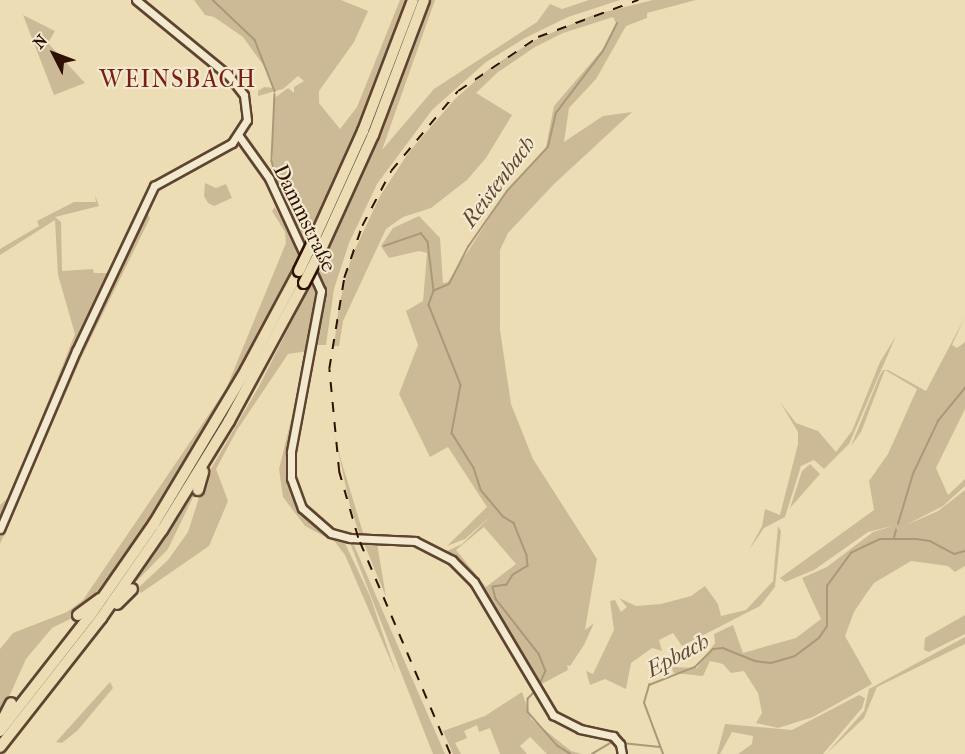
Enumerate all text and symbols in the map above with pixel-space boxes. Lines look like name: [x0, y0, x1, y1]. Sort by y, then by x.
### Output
north arrow: [24, 24, 84, 84]
text: N: [29, 31, 51, 52]
district label: WEINSBACH: [99, 66, 257, 94]
water label: Reistenbach: [456, 131, 542, 233]
street label: Dammstraße: [268, 160, 342, 276]
water label: Epbach: [642, 629, 714, 683]

